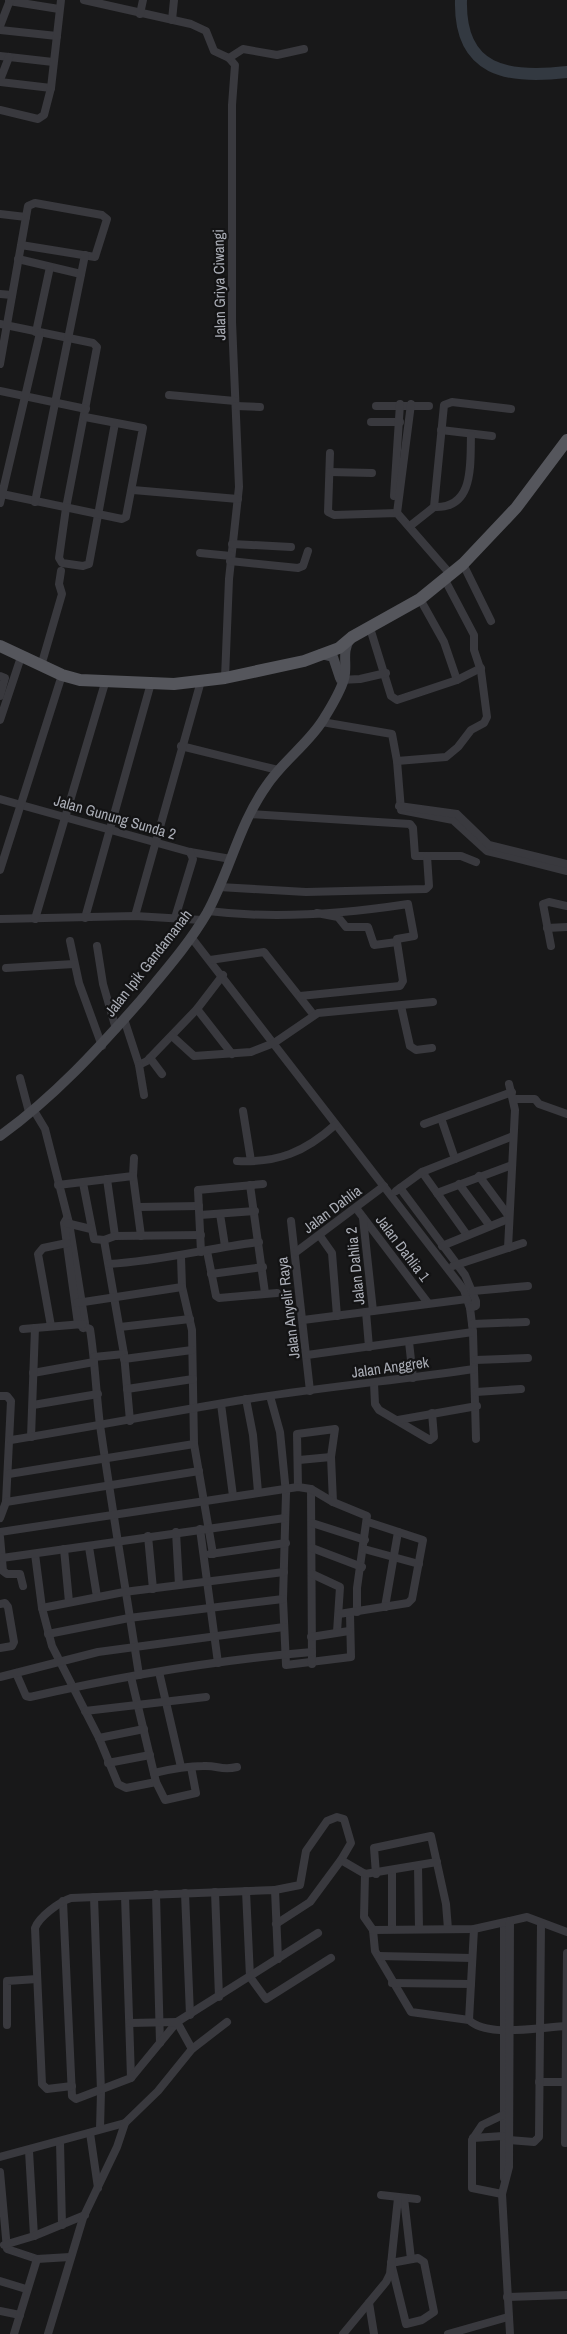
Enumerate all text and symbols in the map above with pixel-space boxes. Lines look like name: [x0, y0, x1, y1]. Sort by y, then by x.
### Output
street label: Jalan Griya Ciwangi: [208, 229, 230, 341]
street label: Jalan Gunung Sunda 2: [52, 790, 179, 844]
street label: Jalan Ipik Gandamanah: [100, 905, 196, 1021]
street label: Jalan Dahlia: [298, 1180, 366, 1238]
street label: Jalan Dahlia 1: [371, 1210, 435, 1286]
street label: Jalan Dahlia 2: [340, 1226, 370, 1306]
street label: Jalan Anyelir Raya: [271, 1256, 305, 1360]
street label: Jalan Anggrek: [350, 1351, 431, 1383]

